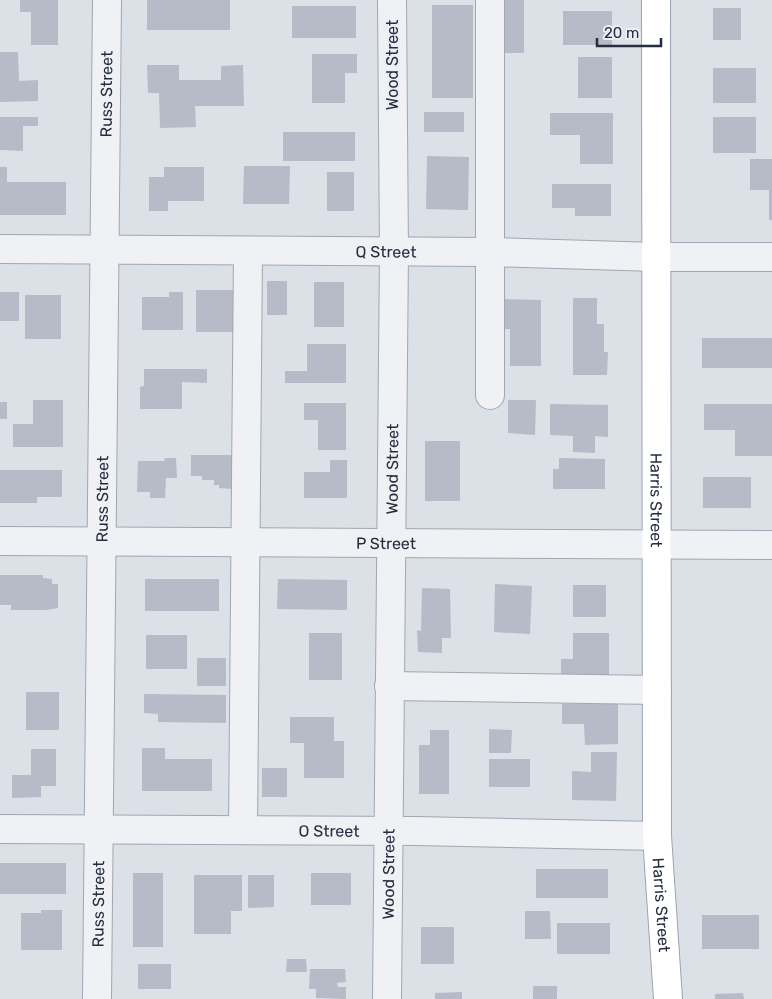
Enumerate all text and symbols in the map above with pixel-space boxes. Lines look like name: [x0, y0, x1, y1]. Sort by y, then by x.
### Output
scale bar: [597, 15, 661, 47]
street label: Wood Street: [383, 20, 402, 110]
text: 20 m: [604, 24, 639, 42]
street label: Russ Street: [96, 51, 116, 137]
street label: Q Street: [355, 242, 417, 261]
street label: Wood Street: [382, 424, 402, 514]
street label: Harris Street: [647, 453, 666, 547]
street label: Russ Street: [92, 456, 112, 542]
street label: P Street: [356, 533, 416, 553]
street label: O Street: [298, 821, 360, 840]
street label: Wood Street: [378, 829, 398, 919]
street label: Harris Street: [649, 857, 674, 953]
street label: Russ Street: [88, 861, 108, 947]

